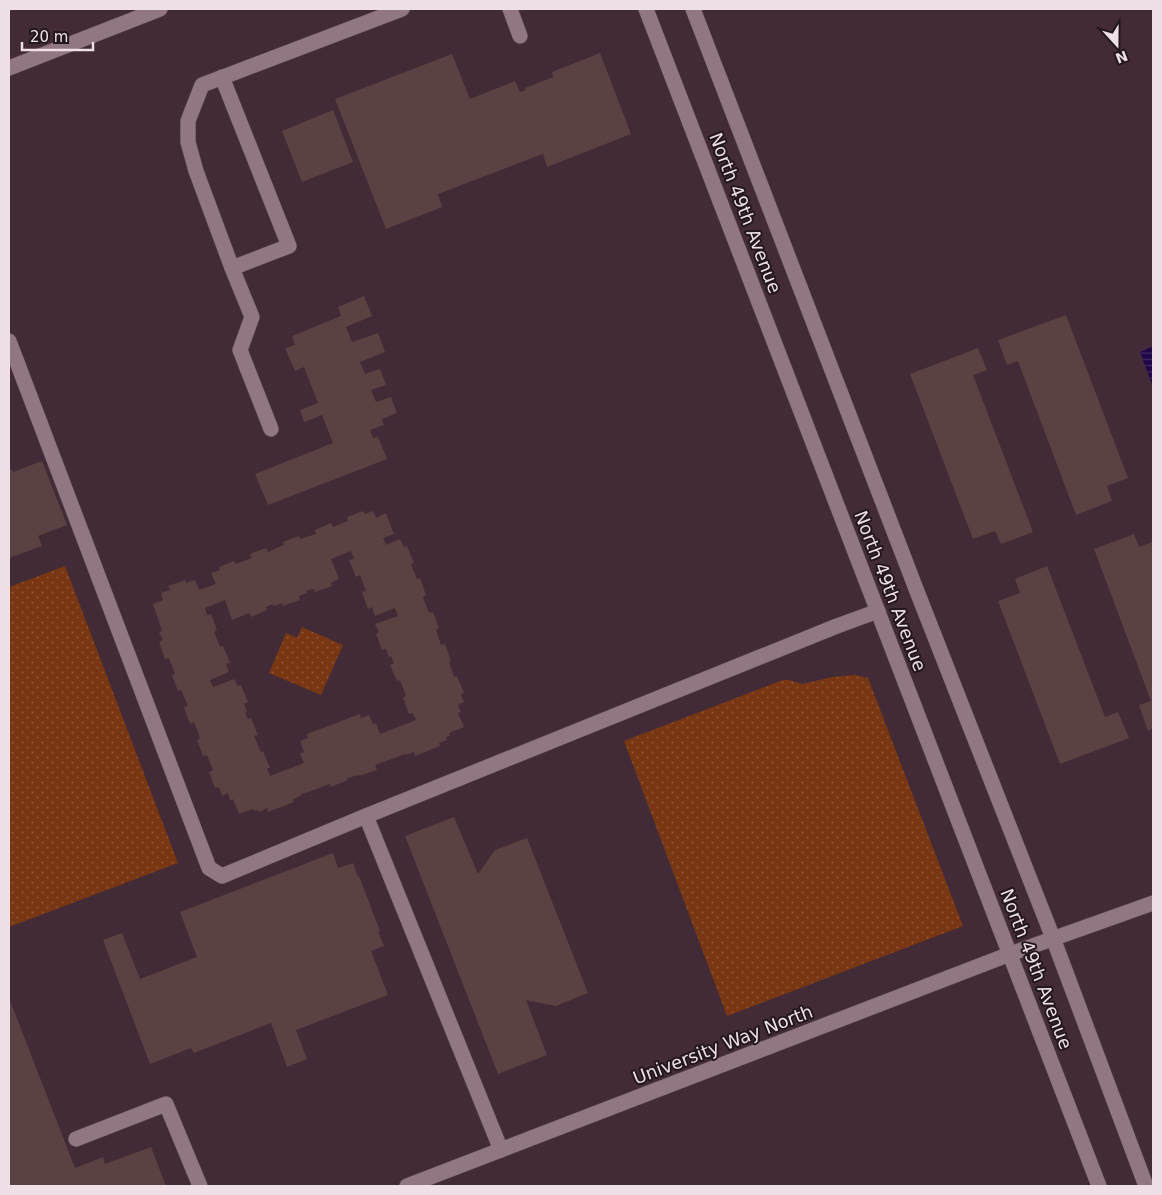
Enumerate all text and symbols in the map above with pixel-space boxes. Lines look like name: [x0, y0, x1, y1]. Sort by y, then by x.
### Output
scale bar: [22, 20, 94, 52]
north arrow: [1092, 20, 1142, 70]
text: 20 m: [30, 28, 68, 46]
text: N: [1113, 48, 1130, 67]
street label: North 49th Avenue: [705, 130, 786, 296]
street label: North 49th Avenue: [850, 508, 931, 674]
street label: North 49th Avenue: [996, 886, 1077, 1052]
street label: University Way North: [630, 1001, 816, 1089]

